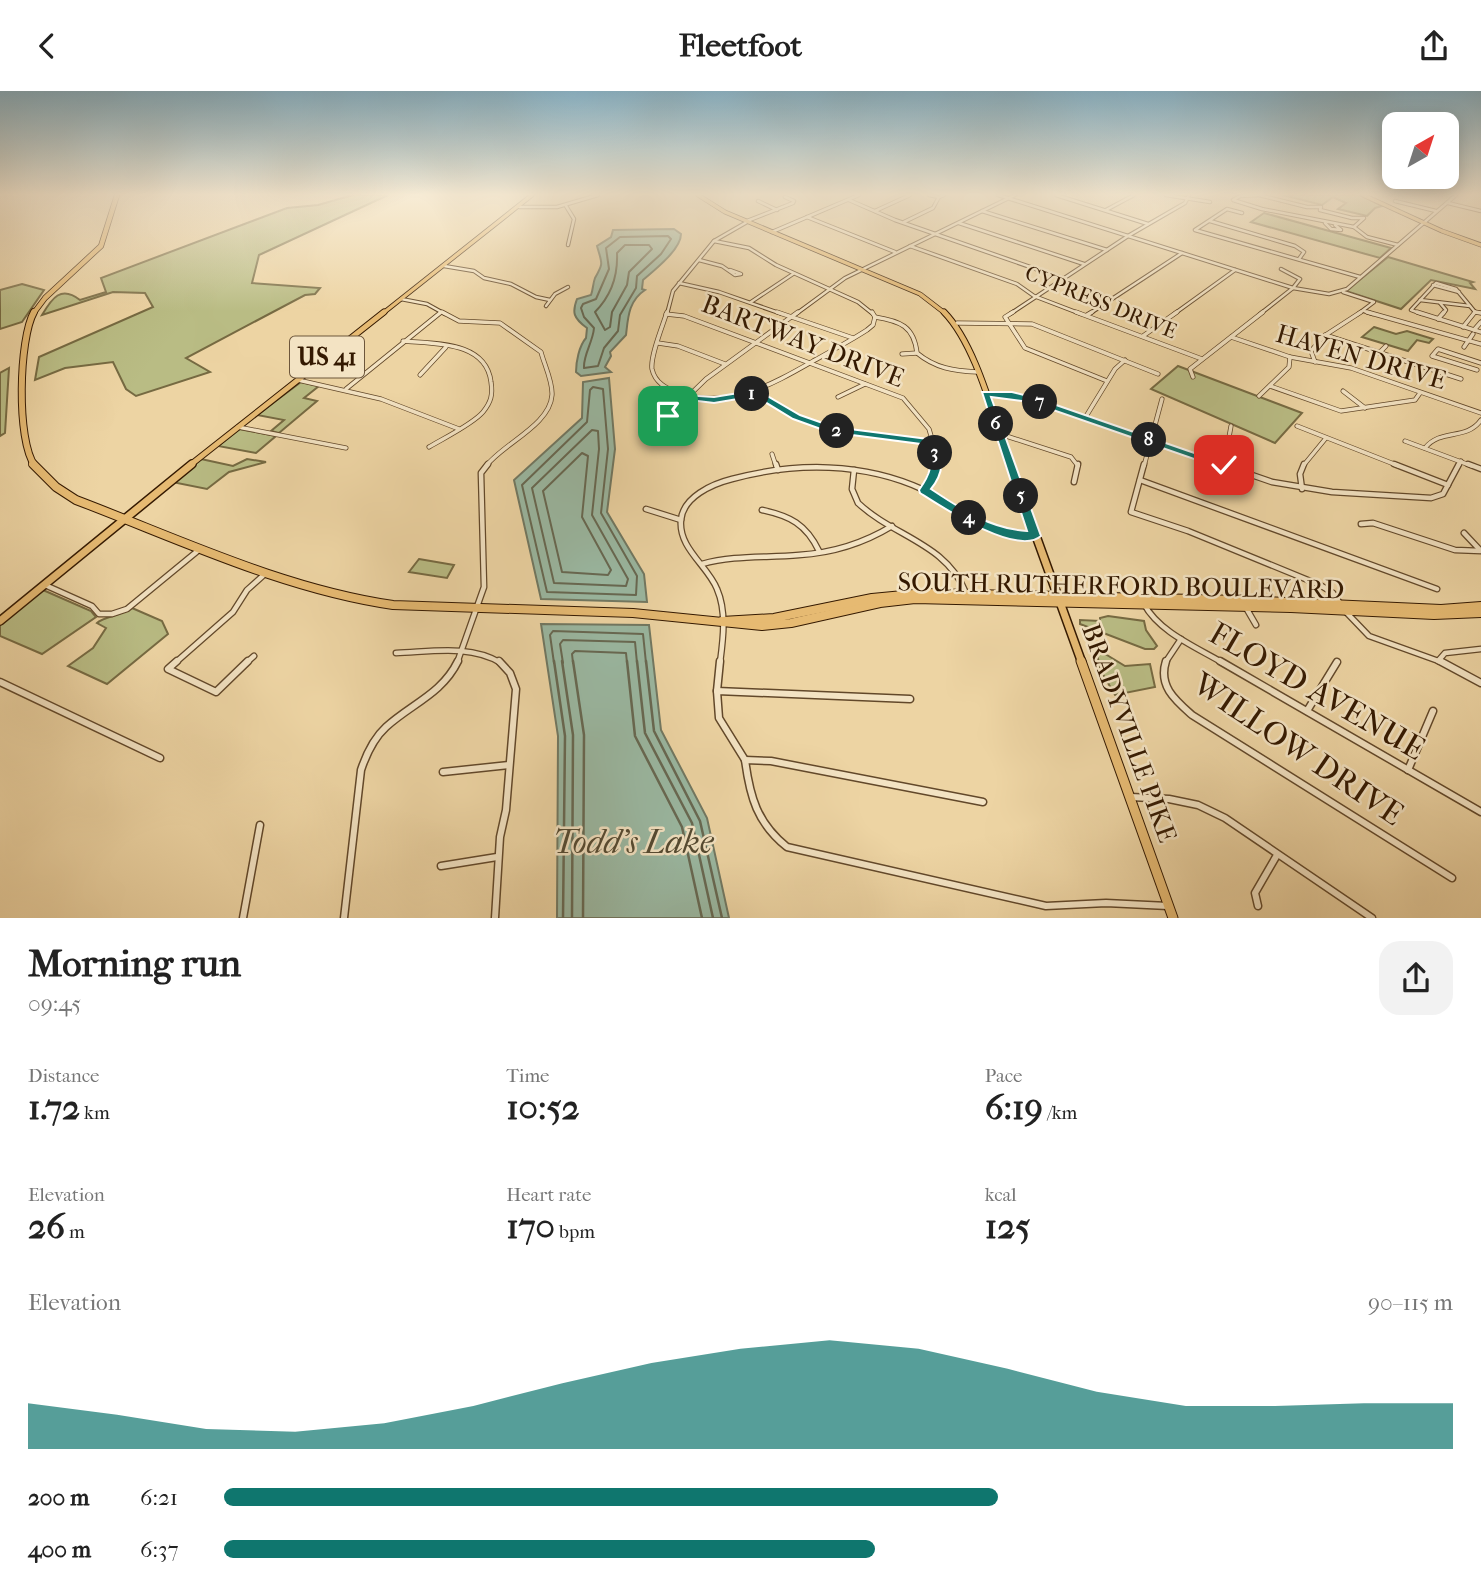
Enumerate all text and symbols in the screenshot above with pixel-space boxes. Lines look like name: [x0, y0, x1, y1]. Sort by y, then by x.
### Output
icon: back: [28, 27, 66, 65]
text: Fleetfoot: [679, 27, 802, 64]
icon: share: [1415, 27, 1453, 65]
north arrow: [1382, 112, 1460, 189]
map controls: [1382, 112, 1459, 189]
street label: CYPRESS DRIVE: [1022, 261, 1180, 343]
street label: BARTWAY DRIVE: [697, 288, 909, 394]
street label: HAVEN DRIVE: [1272, 318, 1450, 396]
road number: US 41: [290, 337, 364, 377]
pin: 1: [734, 377, 770, 411]
text: 1: [748, 382, 755, 404]
pin: 7: [1023, 385, 1058, 419]
pin: [638, 386, 698, 446]
text: 7: [1035, 390, 1044, 412]
icon: arrive: [649, 397, 687, 435]
pin: 6: [978, 407, 1014, 441]
text: 6: [990, 412, 1001, 434]
pin: 2: [820, 413, 854, 449]
text: 2: [832, 419, 841, 441]
pin: 8: [1132, 423, 1166, 457]
text: 8: [1144, 428, 1153, 450]
pin: 3: [918, 435, 953, 471]
pin: [1194, 435, 1254, 495]
text: 3: [931, 441, 938, 463]
icon: check: [1205, 446, 1243, 484]
pin: 5: [1004, 479, 1038, 513]
text: 5: [1016, 484, 1025, 506]
pin: 4: [951, 501, 986, 535]
text: 4: [963, 506, 974, 528]
street label: SOUTH RUTHERFORD BOULEVARD: [897, 567, 1345, 605]
street label: FLOYD AVENUE: [1203, 614, 1431, 768]
street label: BRADYVILLE PIKE: [1075, 620, 1183, 847]
street label: WILLOW DRIVE: [1185, 664, 1410, 833]
water label: Todd's Lake: [553, 823, 715, 862]
text: Morning run: [28, 941, 241, 986]
button: share: [1379, 941, 1453, 1015]
text: 09:45: [28, 990, 81, 1017]
text: Distance: [28, 1065, 99, 1087]
text: Time: [506, 1065, 550, 1087]
text: Pace: [985, 1065, 1023, 1087]
text: 1.72: [28, 1087, 80, 1128]
text: 10:52: [506, 1087, 580, 1128]
text: 6:19: [985, 1087, 1043, 1128]
text: km: [80, 1102, 110, 1124]
text: /km: [1043, 1102, 1077, 1124]
text: Elevation: [28, 1184, 105, 1206]
text: Heart rate: [506, 1184, 591, 1206]
text: kcal: [985, 1184, 1017, 1206]
text: 26: [28, 1206, 65, 1247]
text: 170: [506, 1206, 555, 1247]
text: 125: [985, 1206, 1030, 1247]
text: m: [65, 1221, 85, 1243]
text: bpm: [555, 1221, 595, 1243]
text: Elevation: [28, 1289, 121, 1316]
text: 90–115 m: [1368, 1289, 1453, 1316]
text: 200 m: [28, 1484, 89, 1511]
text: 6:21: [140, 1484, 178, 1511]
text: 400 m: [28, 1536, 91, 1563]
text: 6:37: [140, 1536, 179, 1563]

